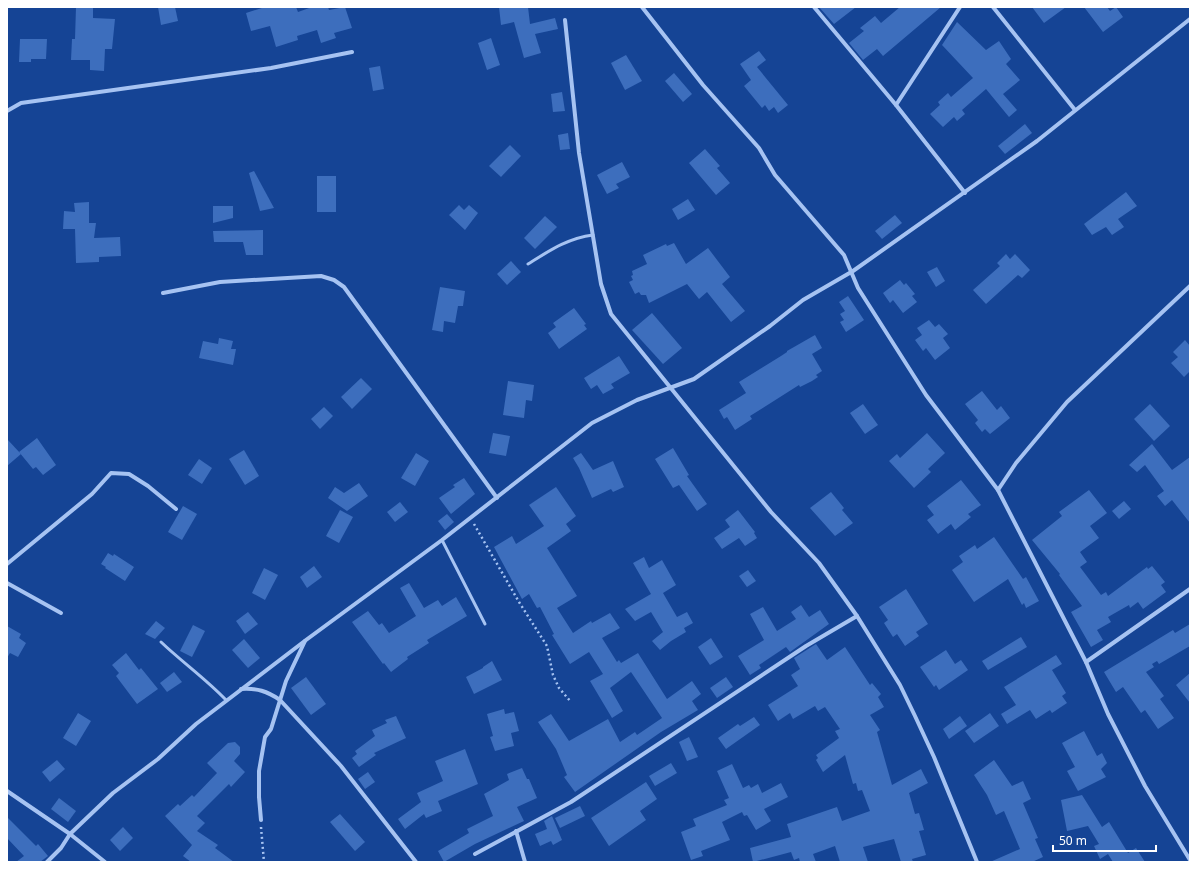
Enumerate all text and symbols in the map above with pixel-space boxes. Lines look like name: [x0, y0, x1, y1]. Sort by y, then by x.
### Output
scale bar: [1053, 827, 1156, 853]
text: 50 m: [1059, 832, 1087, 849]

